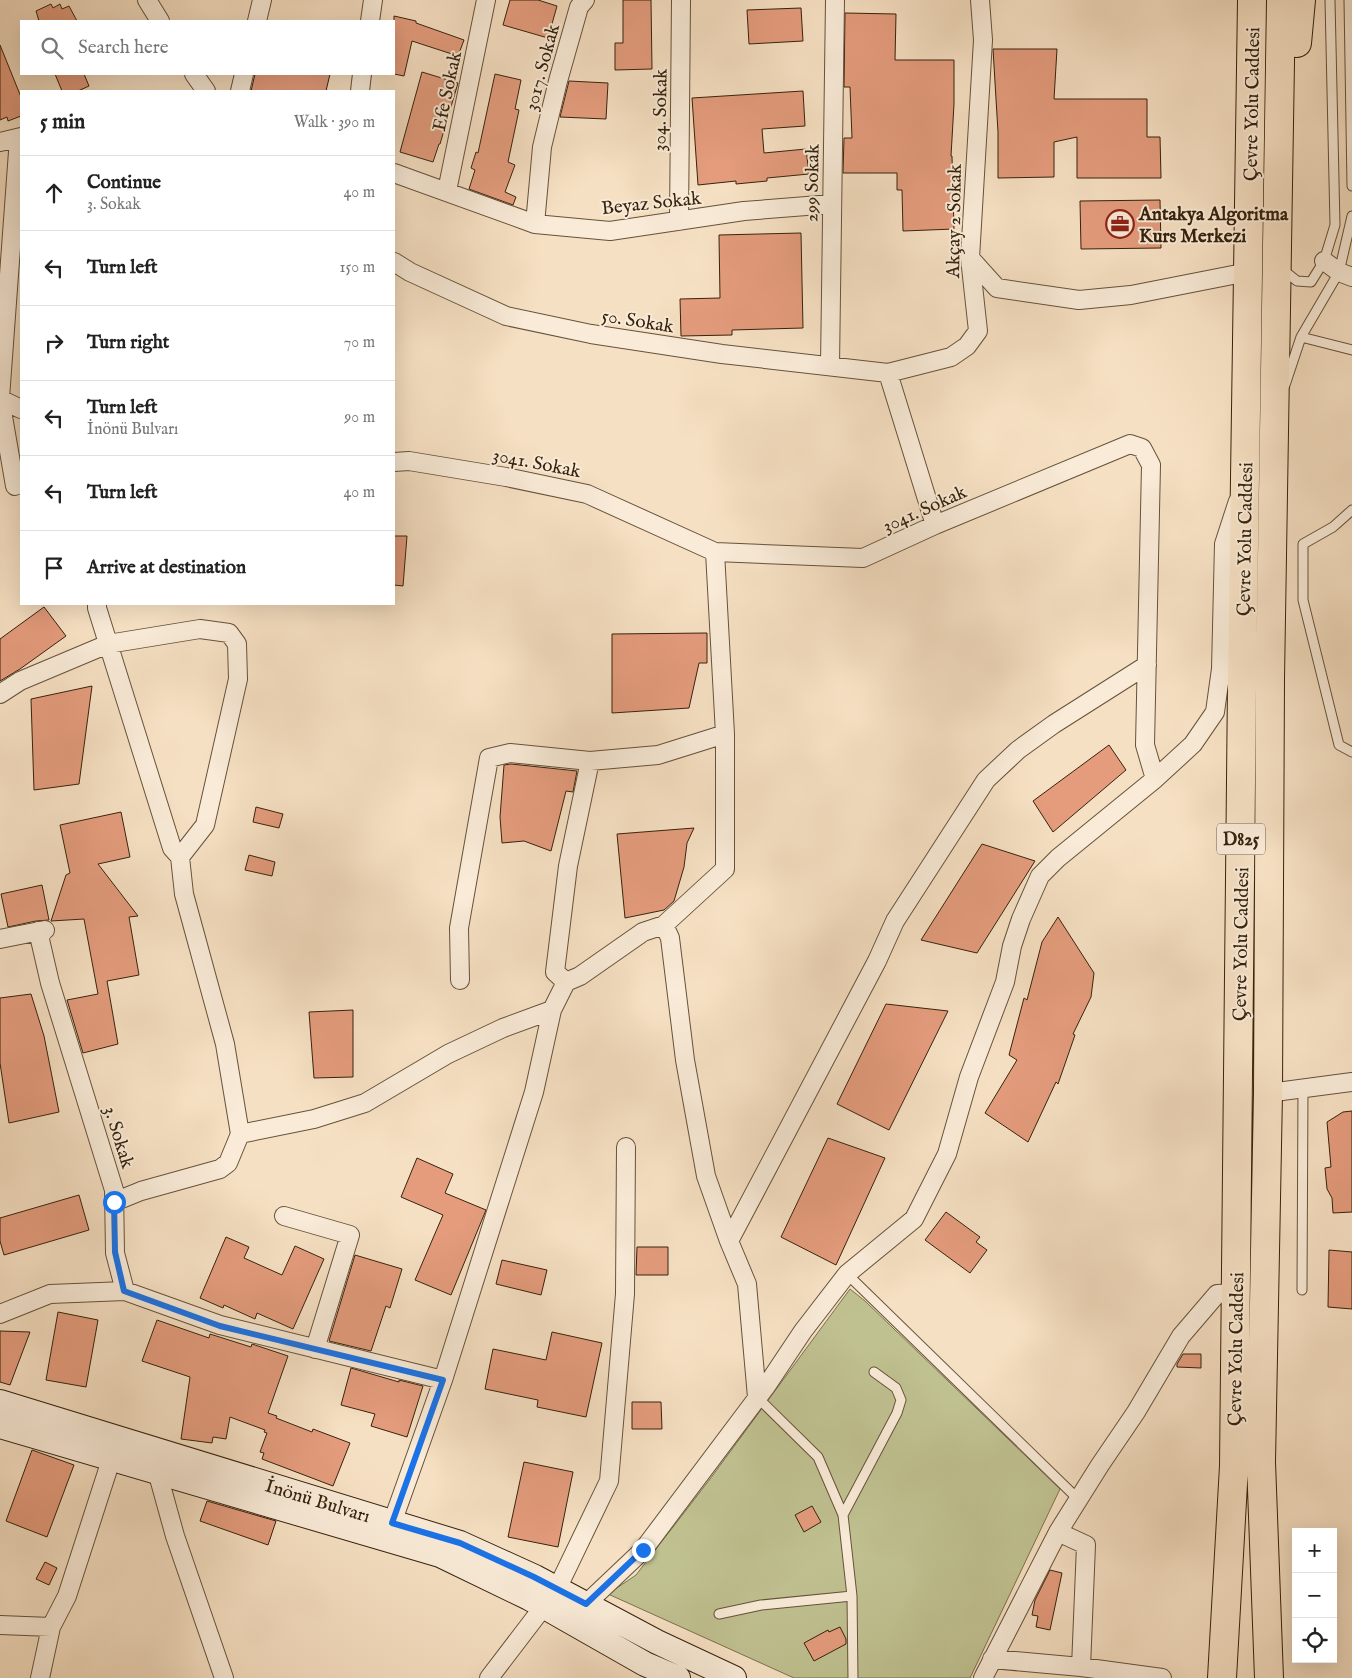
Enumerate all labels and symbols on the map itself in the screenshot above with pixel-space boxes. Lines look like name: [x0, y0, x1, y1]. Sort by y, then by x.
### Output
street label: 3017. Sokak: [520, 21, 566, 114]
street label: Çevre Yolu Caddesi: [1240, 27, 1266, 181]
street label: Efe Sokak: [428, 48, 468, 134]
street label: 304. Sokak: [648, 68, 674, 152]
street label: 299 Sokak: [800, 143, 826, 222]
street label: Akçay 2 Sokak: [942, 163, 968, 279]
street label: Beyaz Sokak: [600, 187, 703, 221]
place label: Antakya Algoritma Kurs Merkezi: [1138, 203, 1289, 249]
office icon: Antakya Algoritma Kurs Merkezi: [1105, 209, 1135, 239]
street label: 50. Sokak: [600, 304, 676, 340]
street label: 3041. Sokak: [490, 444, 584, 484]
street label: Çevre Yolu Caddesi: [1233, 462, 1259, 616]
street label: 3041. Sokak: [879, 480, 971, 539]
road number: D825: [1217, 824, 1265, 854]
street label: Çevre Yolu Caddesi: [1229, 867, 1255, 1021]
street label: 3. Sokak: [97, 1104, 139, 1172]
route start: [103, 1191, 126, 1214]
street label: Çevre Yolu Caddesi: [1224, 1272, 1250, 1426]
street label: İnönü Bulvarı: [262, 1475, 373, 1529]
route end: [632, 1539, 655, 1562]

